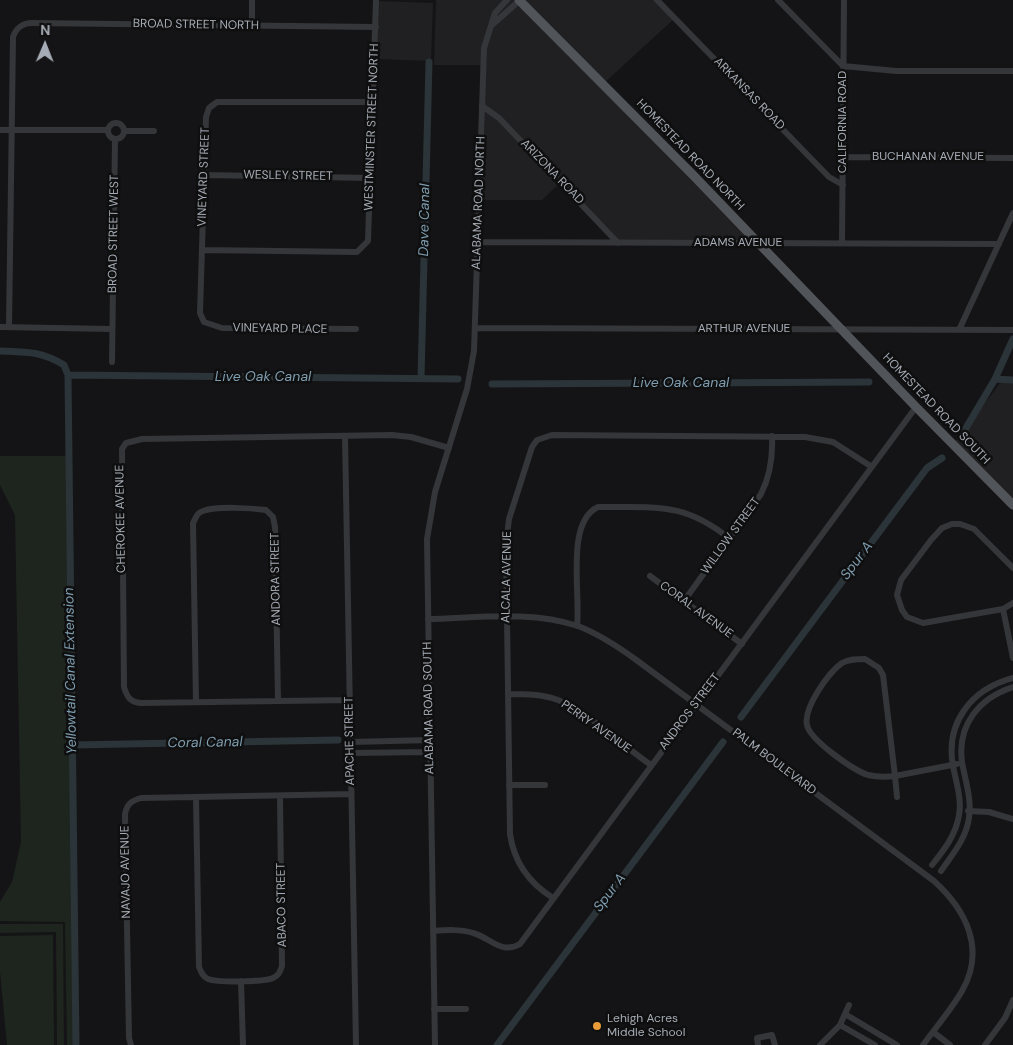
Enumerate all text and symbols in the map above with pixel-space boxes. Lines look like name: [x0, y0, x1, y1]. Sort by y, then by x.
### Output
street label: BROAD STREET NORTH: [133, 17, 259, 33]
north arrow: [20, 20, 70, 70]
text: N: [40, 21, 51, 39]
street label: WESTMINSTER STREET NORTH: [362, 43, 382, 211]
street label: ARKANSAS ROAD: [711, 55, 787, 133]
street label: CALIFORNIA ROAD: [836, 71, 850, 173]
street label: HOMESTEAD ROAD NORTH: [633, 96, 747, 214]
street label: VINEYARD STREET: [195, 127, 213, 227]
street label: ALABAMA ROAD NORTH: [469, 136, 489, 270]
street label: ARIZONA ROAD: [517, 136, 587, 208]
street label: BUCHANAN AVENUE: [872, 150, 984, 164]
street label: WESLEY STREET: [243, 168, 333, 184]
street label: BROAD STREET WEST: [106, 175, 122, 293]
water label: Dave Canal: [416, 183, 434, 257]
street label: ADAMS AVENUE: [694, 236, 782, 250]
street label: VINEYARD PLACE: [233, 321, 327, 337]
street label: ARTHUR AVENUE: [698, 322, 790, 336]
street label: HOMESTEAD ROAD SOUTH: [879, 351, 993, 467]
water label: Live Oak Canal: [215, 369, 311, 385]
water label: Live Oak Canal: [633, 375, 729, 391]
street label: CHEROKEE AVENUE: [113, 465, 129, 573]
street label: WILLOW STREET: [698, 495, 764, 577]
street label: ALCALA AVENUE: [499, 531, 515, 623]
street label: ANDORA STREET: [268, 532, 284, 626]
water label: Spur A: [837, 539, 877, 583]
street label: CORAL AVENUE: [657, 579, 735, 641]
water label: Yellowtail Canal Extension: [61, 587, 81, 755]
street label: ALABAMA ROAD SOUTH: [421, 641, 437, 775]
street label: ANDROS STREET: [657, 671, 723, 753]
street label: APACHE STREET: [342, 696, 358, 786]
street label: PERRY AVENUE: [558, 697, 634, 757]
street label: PALM BOULEVARD: [729, 726, 819, 798]
water label: Coral Canal: [167, 734, 243, 752]
street label: NAVAJO AVENUE: [118, 825, 134, 919]
street label: ABACO STREET: [274, 863, 290, 947]
water label: Spur A: [590, 871, 630, 915]
place label: Lehigh Acres Middle School: [607, 1012, 685, 1040]
marker: Lehigh Acres Middle School: [591, 1020, 603, 1032]

